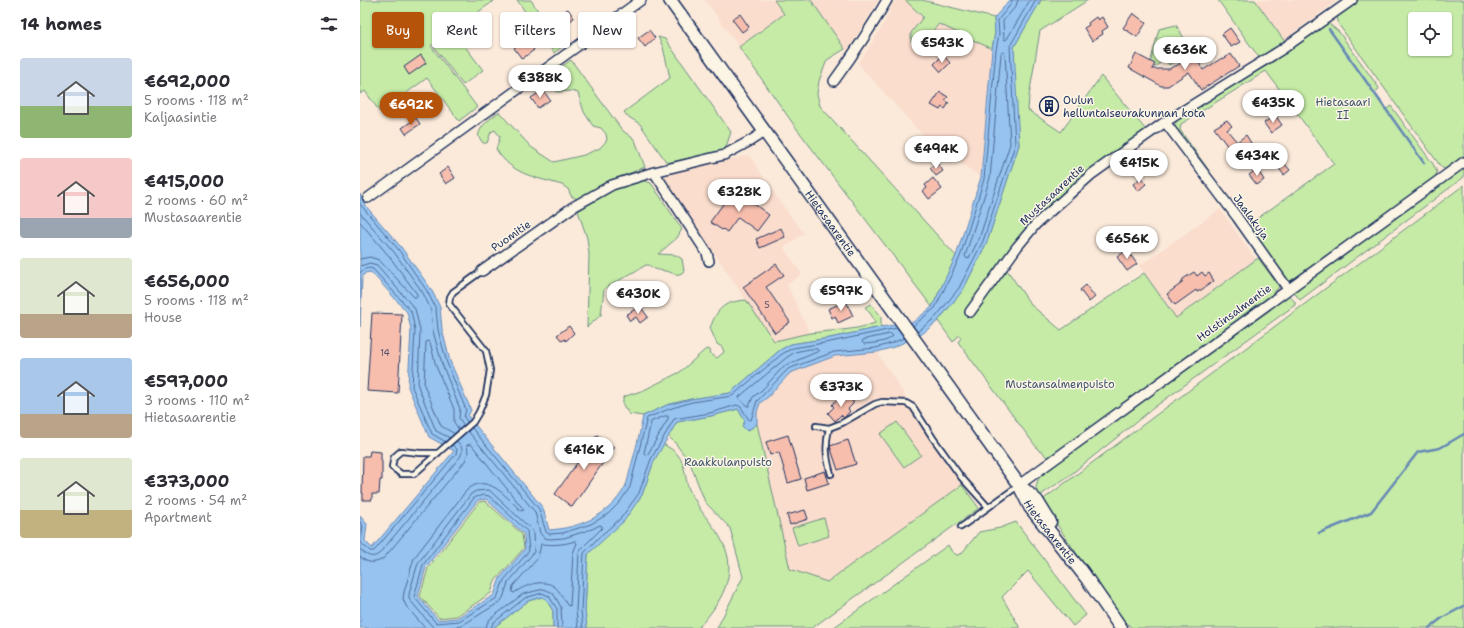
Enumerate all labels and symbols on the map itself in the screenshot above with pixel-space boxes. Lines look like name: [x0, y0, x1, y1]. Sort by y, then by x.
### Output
pin: €543K: [914, 30, 970, 64]
pin: €636K: [1157, 37, 1213, 71]
pin: €388K: [512, 65, 568, 99]
pin: €435K: [1245, 90, 1301, 124]
pin: €692K: [383, 92, 439, 126]
place label: Oulun helluntaiseurakunnan kota: [1063, 93, 1205, 121]
building icon: Oulun helluntaiseurakunnan kota: [1038, 95, 1060, 117]
park label: Hietasaari II: [1315, 95, 1371, 123]
pin: €494K: [908, 136, 964, 170]
pin: €434K: [1229, 143, 1285, 177]
pin: €415K: [1111, 150, 1167, 184]
street label: Mustasaarentie: [1016, 161, 1088, 229]
pin: €328K: [711, 179, 767, 213]
street label: Hietasaarentie: [802, 187, 860, 259]
street label: Jaalakuja: [1230, 191, 1273, 243]
street label: Puomitie: [488, 217, 534, 255]
pin: €656K: [1099, 226, 1155, 260]
pin: €597K: [813, 278, 869, 312]
pin: €430K: [610, 281, 666, 315]
street label: Holstinsalmentie: [1194, 281, 1274, 345]
house number: 5: [764, 299, 770, 311]
house number: 14: [380, 347, 390, 359]
pin: €373K: [813, 374, 869, 408]
park label: Mustansalmenpuisto: [1005, 377, 1115, 392]
pin: €416K: [556, 437, 612, 471]
park label: Raakkulanpuisto: [684, 455, 772, 470]
street label: Hietasaarentie: [1020, 497, 1080, 567]

